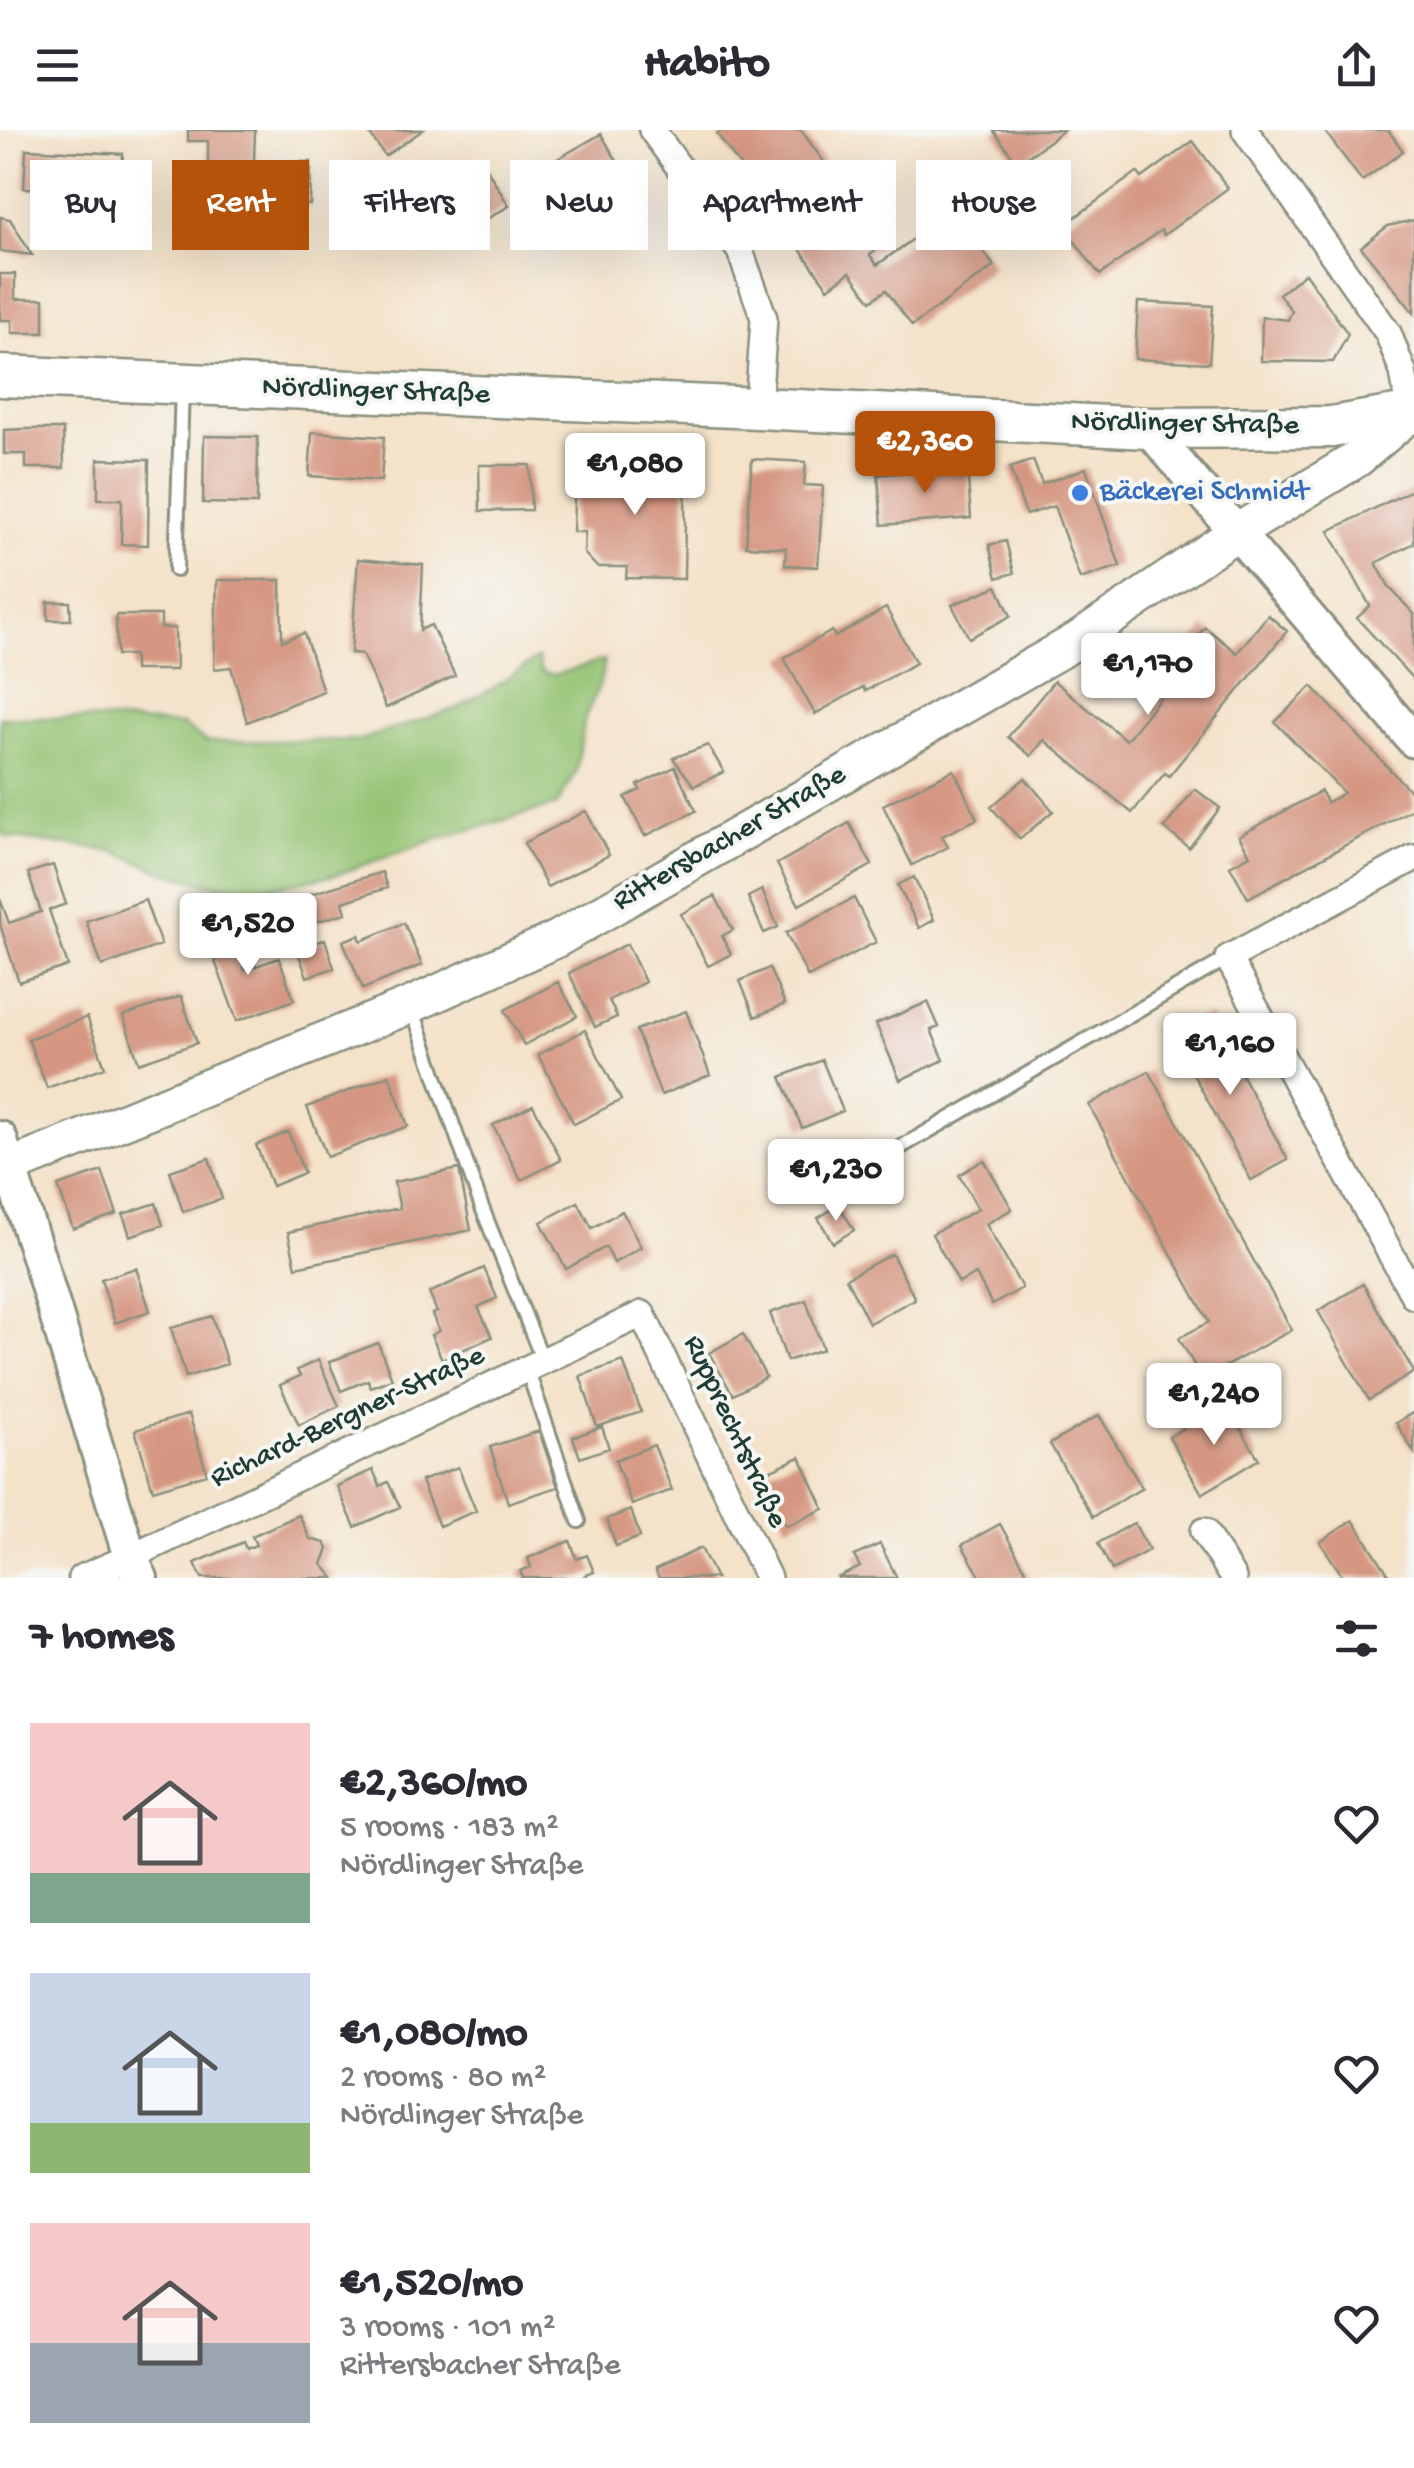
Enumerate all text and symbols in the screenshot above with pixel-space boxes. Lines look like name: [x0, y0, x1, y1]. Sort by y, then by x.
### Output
icon: menu: [30, 38, 85, 93]
icon: share: [1329, 38, 1384, 93]
text: Habito: [644, 39, 770, 92]
chip: Buy: [30, 160, 152, 250]
chip: Rent: [172, 160, 309, 250]
chip: Filters: [329, 160, 490, 250]
chip: New: [510, 160, 648, 250]
chip: Apartment: [668, 160, 896, 250]
chip: House: [916, 160, 1071, 250]
street label: Nördlinger Straße: [261, 371, 491, 413]
street label: Nördlinger Straße: [1071, 406, 1300, 444]
pin: €2,360: [844, 411, 1006, 496]
text: €2,360: [877, 424, 973, 462]
pin: €1,080: [554, 433, 716, 518]
text: €1,080: [587, 446, 683, 484]
place label: Bäckerei Schmidt: [1099, 476, 1311, 511]
marker: Bäckerei Schmidt: [1069, 482, 1091, 504]
pin: €1,170: [1067, 633, 1229, 718]
text: €1,170: [1103, 646, 1193, 684]
street label: Rittersbacher Straße: [607, 758, 853, 920]
pin: €1,520: [167, 893, 329, 978]
text: €1,520: [202, 906, 294, 944]
pin: €1,160: [1149, 1013, 1311, 1098]
text: €1,160: [1185, 1026, 1275, 1064]
pin: €1,230: [755, 1139, 917, 1224]
text: €1,230: [790, 1152, 882, 1190]
street label: Rupprechtstraße: [674, 1330, 794, 1534]
street label: Richard-Bergner-Straße: [205, 1339, 491, 1497]
pin: €1,240: [1133, 1363, 1295, 1448]
text: €1,240: [1168, 1376, 1260, 1414]
icon: filters: [1329, 1611, 1384, 1666]
text: 7 homes: [30, 1614, 173, 1663]
text: €2,360/mo: [340, 1761, 527, 1810]
icon: home: [110, 1763, 230, 1883]
icon: heart: [1329, 1796, 1384, 1851]
text: 5 rooms · 183 m²: [340, 1810, 559, 1848]
text: Nördlinger Straße: [340, 1848, 583, 1886]
text: €1,080/mo: [340, 2011, 528, 2060]
icon: home: [110, 2013, 230, 2133]
icon: heart: [1329, 2046, 1384, 2101]
text: 2 rooms · 80 m²: [340, 2060, 546, 2098]
text: Nördlinger Straße: [340, 2098, 583, 2136]
text: €1,520/mo: [340, 2261, 523, 2310]
icon: home: [110, 2263, 230, 2383]
icon: heart: [1329, 2296, 1384, 2351]
text: 3 rooms · 101 m²: [340, 2310, 555, 2348]
text: Rittersbacher Straße: [340, 2348, 621, 2386]

